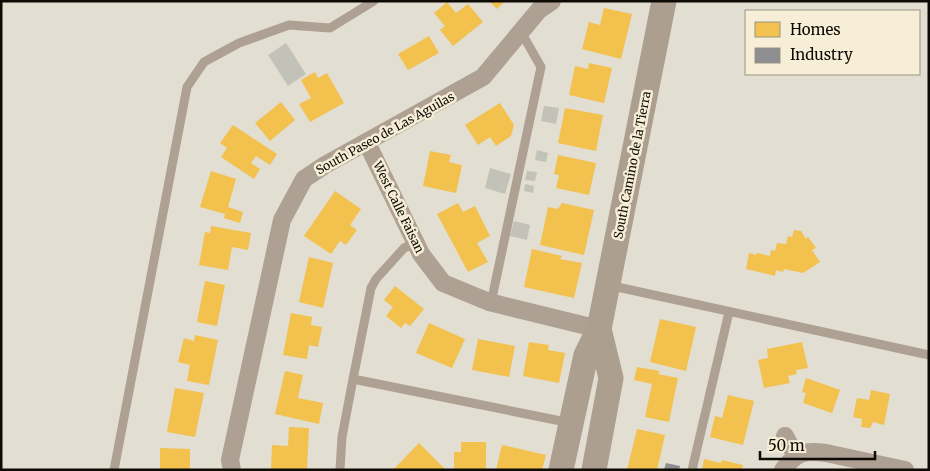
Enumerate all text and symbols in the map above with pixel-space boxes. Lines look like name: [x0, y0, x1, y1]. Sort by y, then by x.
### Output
legend: [745, 10, 920, 75]
text: Homes: [790, 20, 841, 39]
text: Industry: [790, 45, 853, 64]
street label: South Paseo de Las Aguilas: [313, 89, 457, 177]
street label: South Camino de la Tierra: [610, 89, 654, 240]
street label: West Calle Faisan: [370, 158, 428, 255]
scale bar: [760, 428, 875, 460]
text: 50 m: [768, 436, 805, 455]

